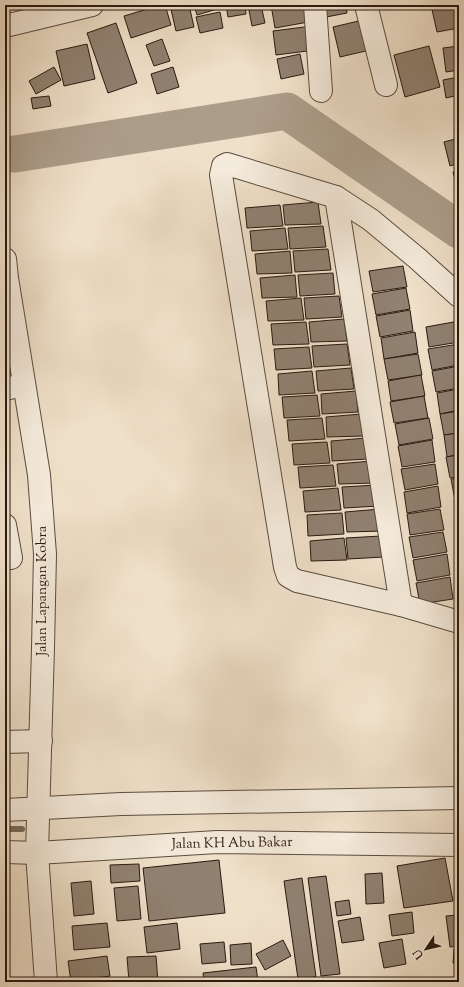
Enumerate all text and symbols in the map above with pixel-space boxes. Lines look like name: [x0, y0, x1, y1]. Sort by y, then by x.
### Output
street label: Jalan Lapangan Kobra: [33, 525, 53, 657]
street label: Jalan KH Abu Bakar: [170, 833, 293, 855]
north arrow: [406, 929, 446, 969]
text: U: [409, 946, 428, 963]

